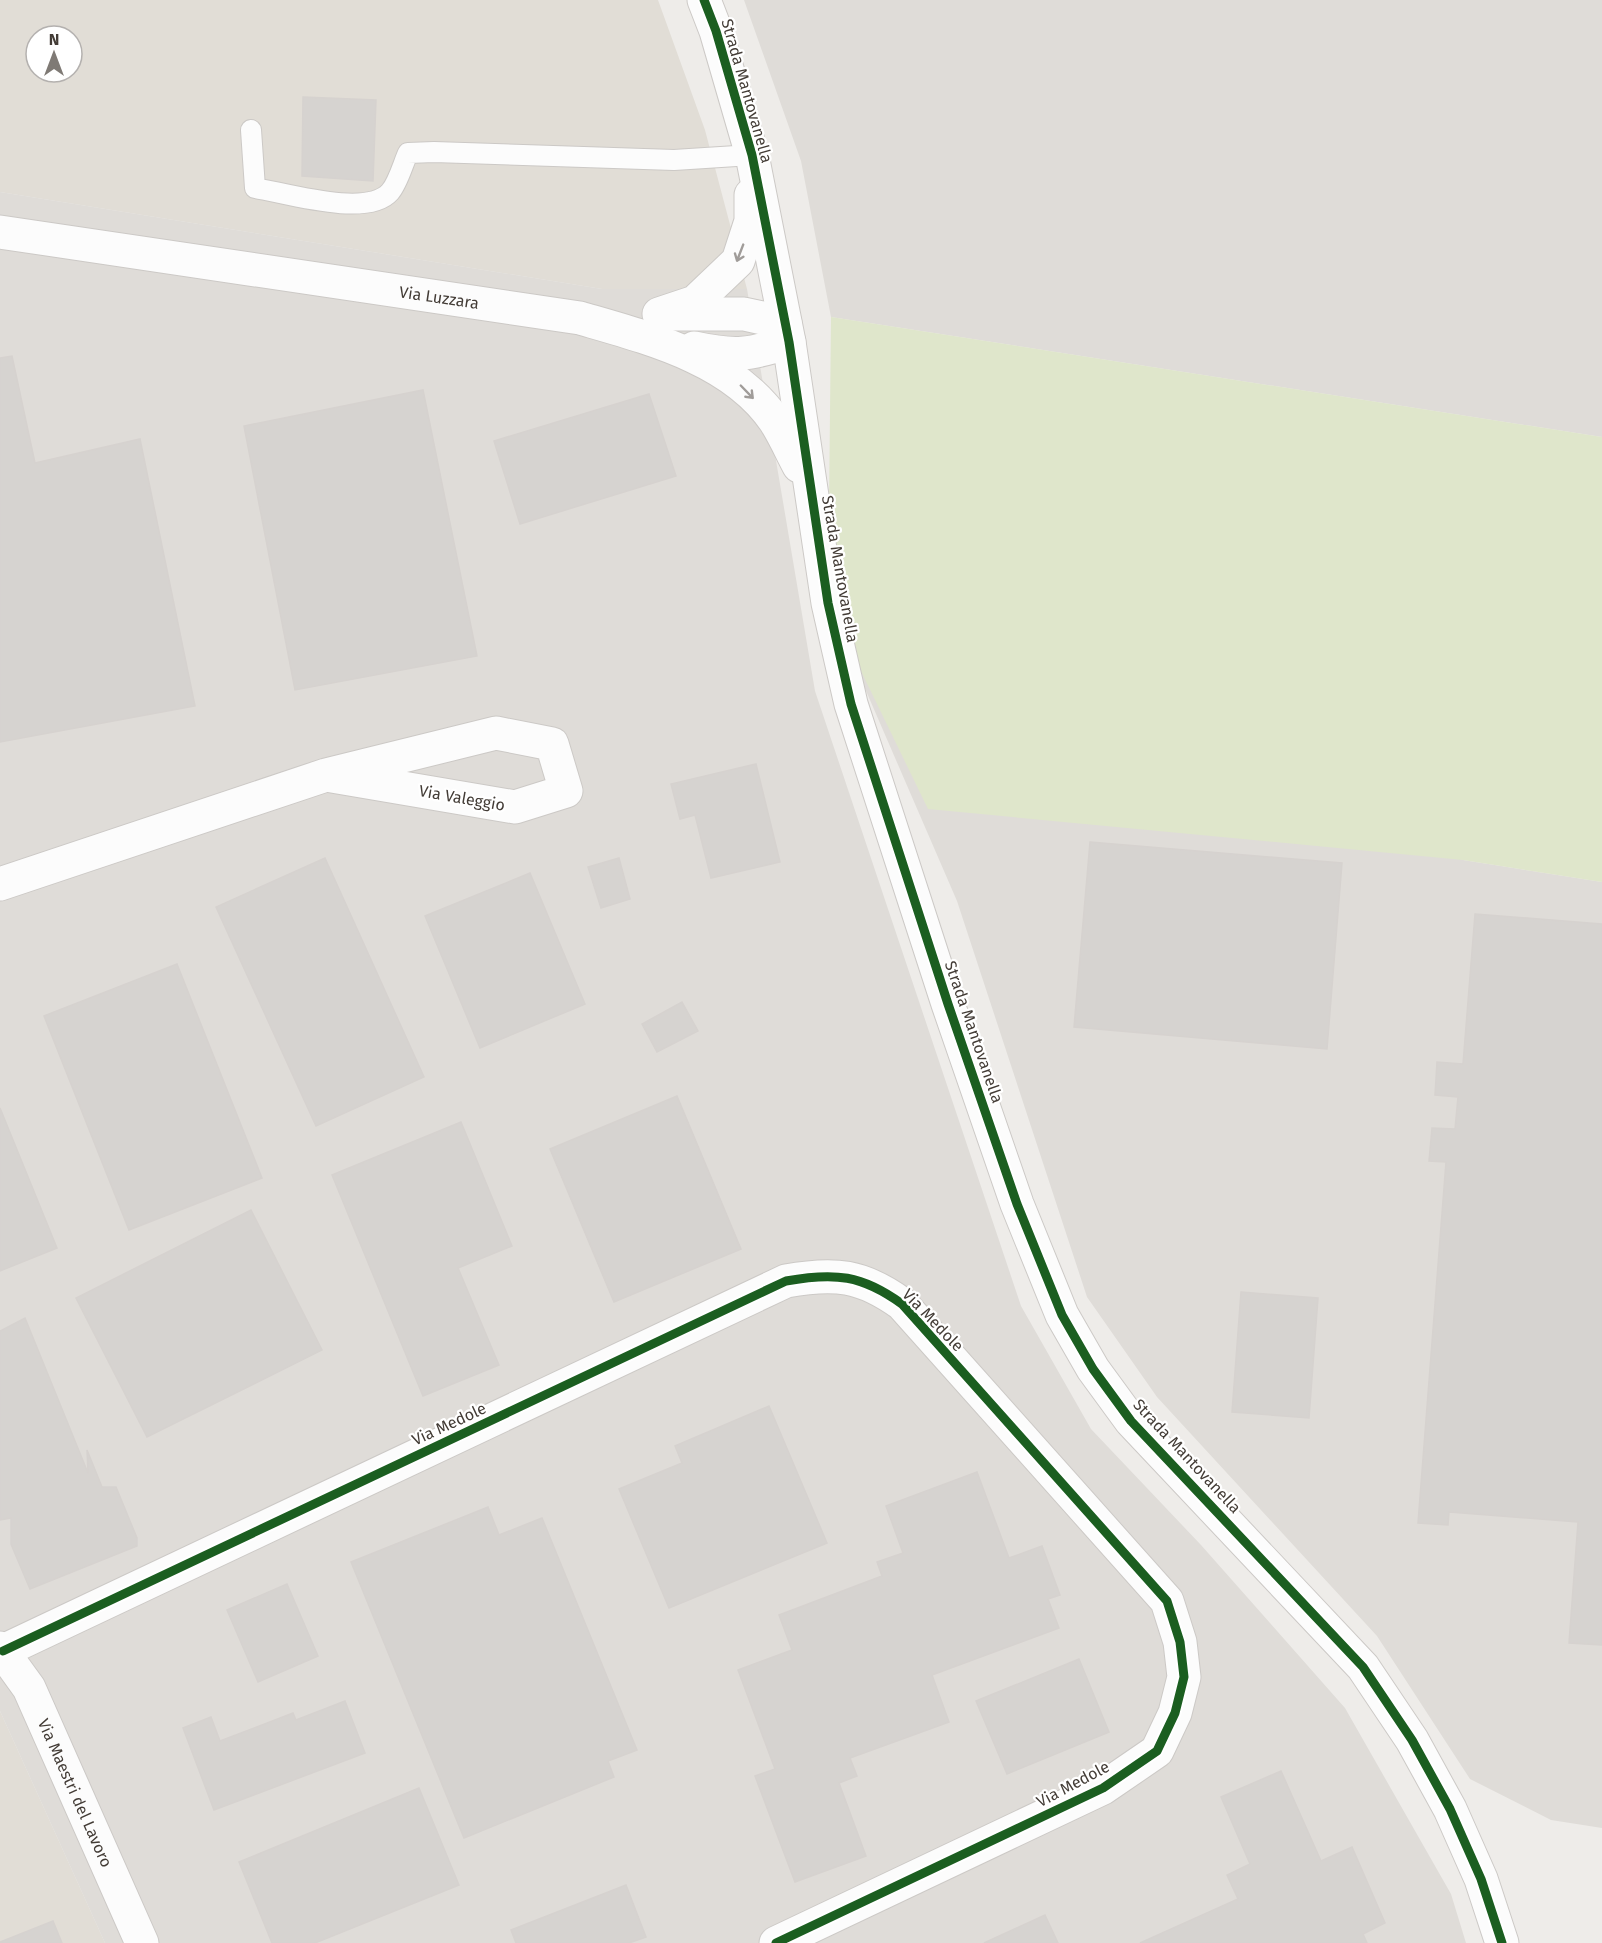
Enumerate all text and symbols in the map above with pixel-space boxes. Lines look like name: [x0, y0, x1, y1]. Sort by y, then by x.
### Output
street label: Strada Mantovanella: [717, 17, 777, 165]
north arrow: [24, 24, 84, 84]
text: N: [49, 30, 59, 49]
one-way arrow: [733, 244, 744, 262]
street label: Via Luzzara: [398, 282, 480, 312]
one-way arrow: [740, 384, 754, 399]
street label: Strada Mantovanella: [818, 494, 862, 644]
street label: Via Valeggio: [418, 781, 506, 815]
street label: Strada Mantovanella: [941, 958, 1007, 1106]
street label: Via Medole: [898, 1285, 968, 1355]
street label: Strada Mantovanella: [1129, 1395, 1245, 1517]
street label: Via Medole: [409, 1399, 489, 1449]
street label: Via Maestri del Lavoro: [34, 1716, 117, 1870]
street label: Via Medole: [1033, 1757, 1113, 1811]

